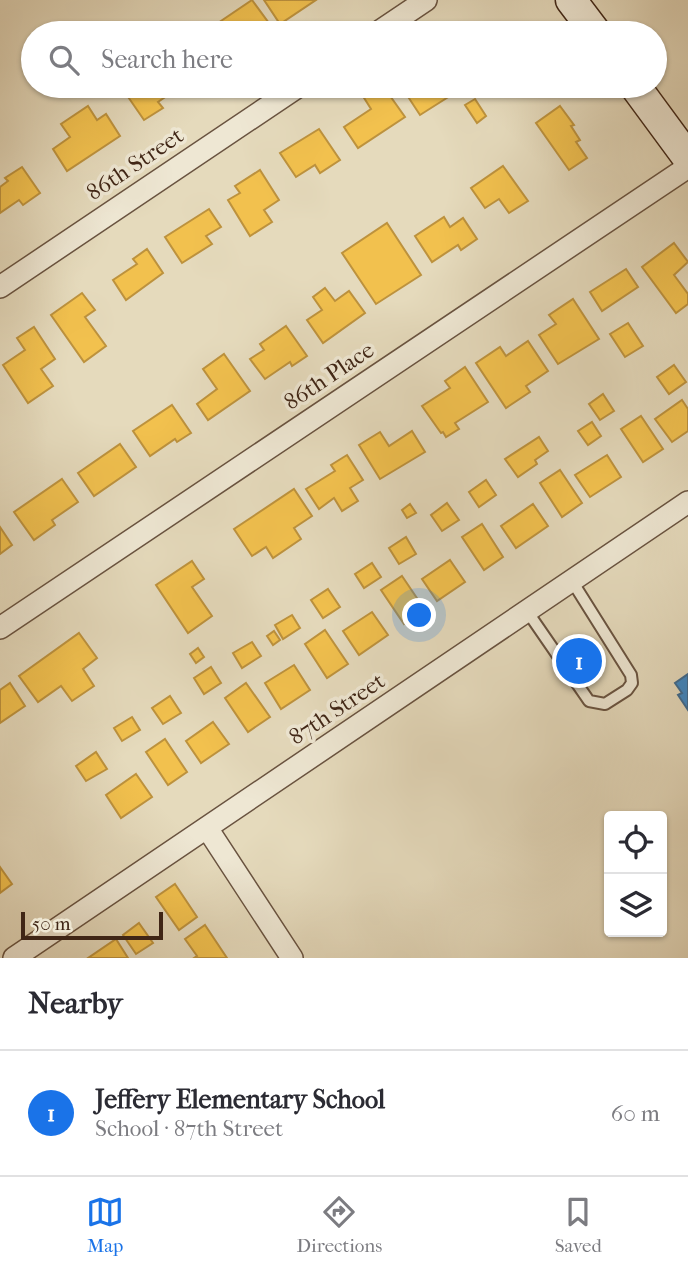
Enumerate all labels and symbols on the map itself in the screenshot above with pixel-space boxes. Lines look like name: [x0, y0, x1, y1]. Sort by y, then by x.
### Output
street label: 86th Street: [82, 122, 188, 206]
street label: 86th Place: [279, 336, 379, 416]
your location: [402, 598, 436, 632]
pin: 1: [556, 635, 602, 687]
street label: 87th Street: [284, 667, 390, 751]
scale bar: [21, 909, 163, 941]

